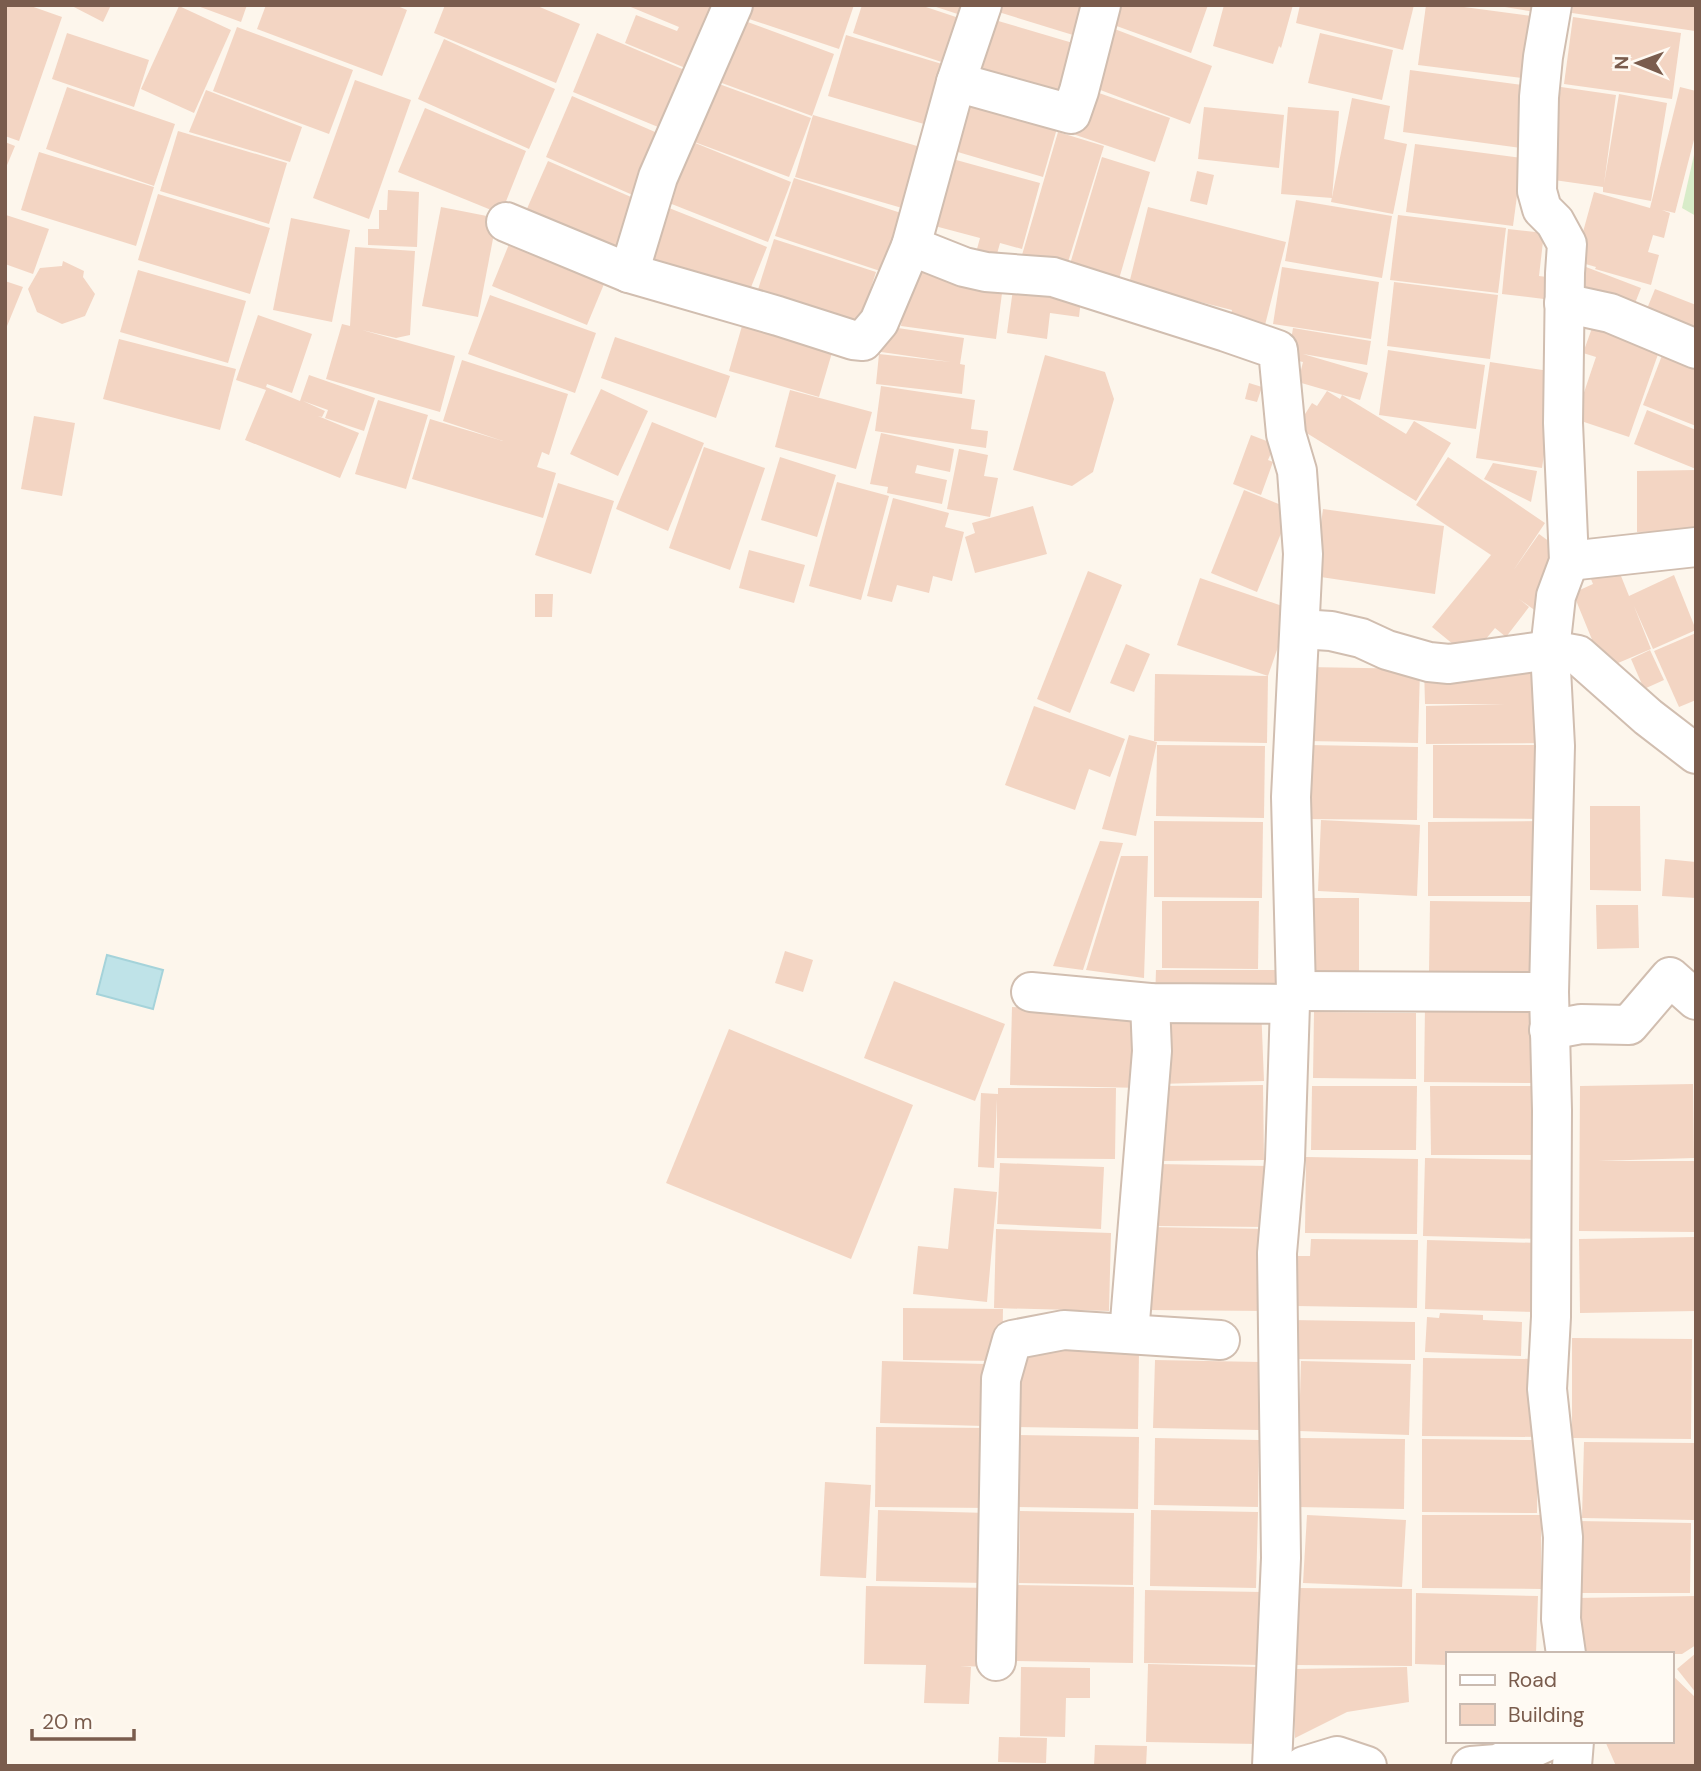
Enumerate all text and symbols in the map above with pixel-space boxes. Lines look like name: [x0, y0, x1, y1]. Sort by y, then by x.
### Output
north arrow: [1603, 28, 1673, 98]
text: N: [1609, 56, 1634, 70]
legend: [1446, 1652, 1673, 1743]
text: Road: [1508, 1666, 1557, 1694]
scale bar: [32, 1698, 133, 1742]
text: Building: [1508, 1701, 1585, 1729]
text: 20 m: [42, 1708, 93, 1736]

